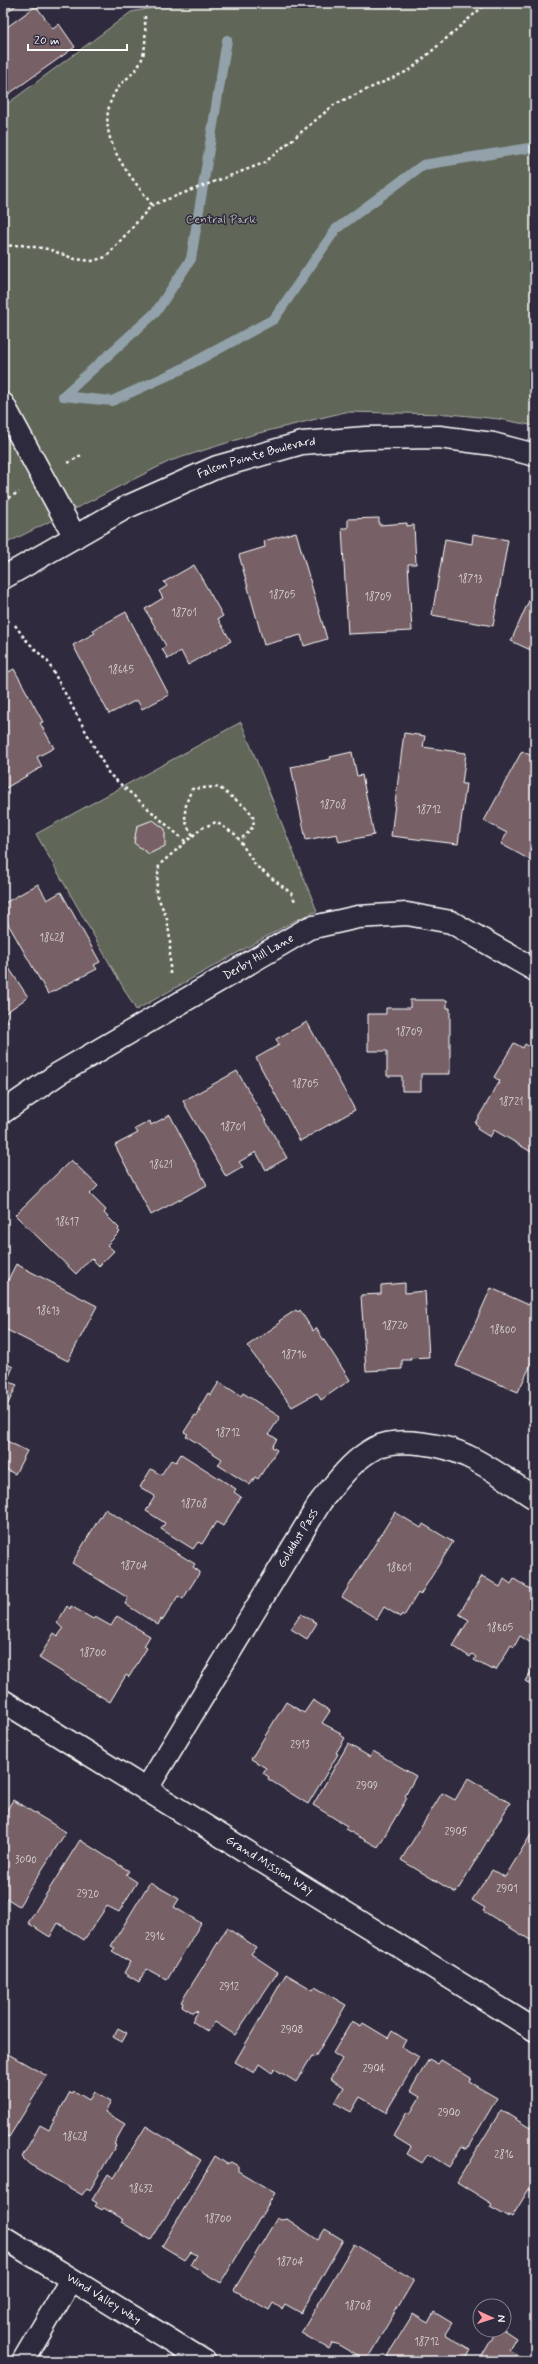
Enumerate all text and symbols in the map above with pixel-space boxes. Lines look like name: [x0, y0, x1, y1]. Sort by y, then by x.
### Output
scale bar: [28, 26, 127, 52]
text: 20 m: [34, 33, 60, 49]
park label: Central Park: [186, 212, 256, 228]
street label: Falcon Pointe Boulevard: [195, 434, 316, 483]
house number: 18713: [458, 572, 482, 586]
house number: 18705: [269, 588, 295, 602]
house number: 18709: [364, 590, 392, 604]
house number: 18701: [171, 606, 197, 620]
house number: 18645: [108, 663, 134, 677]
house number: 18708: [320, 798, 346, 812]
house number: 18712: [416, 803, 442, 817]
street label: Derby Hill Lane: [220, 930, 297, 984]
house number: 18628: [39, 931, 65, 945]
house number: 18709: [395, 1025, 423, 1039]
house number: 18705: [292, 1077, 318, 1091]
house number: 18721: [499, 1095, 523, 1109]
house number: 18701: [220, 1120, 246, 1134]
house number: 18621: [149, 1158, 173, 1172]
house number: 18617: [55, 1215, 79, 1229]
house number: 18613: [36, 1304, 60, 1318]
house number: 18720: [382, 1319, 408, 1333]
house number: 18800: [490, 1323, 517, 1337]
house number: 18716: [281, 1348, 307, 1362]
house number: 18712: [215, 1426, 241, 1440]
house number: 18708: [181, 1497, 207, 1511]
street label: Golddust Pass: [274, 1506, 322, 1571]
house number: 18704: [120, 1559, 148, 1573]
house number: 18801: [386, 1561, 412, 1575]
house number: 18805: [487, 1621, 513, 1635]
house number: 18700: [80, 1646, 107, 1660]
house number: 2913: [290, 1739, 310, 1752]
house number: 2909: [356, 1780, 378, 1793]
house number: 2905: [445, 1826, 467, 1839]
street label: Grand Mission Way: [222, 1832, 316, 1899]
house number: 3000: [15, 1854, 37, 1867]
house number: 2901: [496, 1883, 518, 1896]
house number: 2920: [77, 1888, 100, 1901]
house number: 2916: [145, 1931, 165, 1944]
house number: 2912: [219, 1981, 239, 1994]
house number: 2908: [281, 2024, 303, 2037]
house number: 2904: [363, 2063, 386, 2076]
house number: 2900: [438, 2107, 461, 2120]
house number: 18628: [62, 2130, 88, 2144]
house number: 2816: [494, 2148, 514, 2162]
house number: 18632: [129, 2182, 153, 2196]
house number: 18700: [205, 2212, 232, 2226]
house number: 18704: [276, 2255, 304, 2269]
street label: Wind Valley Way: [63, 2270, 144, 2328]
north arrow: [472, 2298, 512, 2338]
house number: 18708: [345, 2299, 371, 2313]
text: N: [494, 2314, 508, 2322]
house number: 18712: [414, 2335, 440, 2349]

